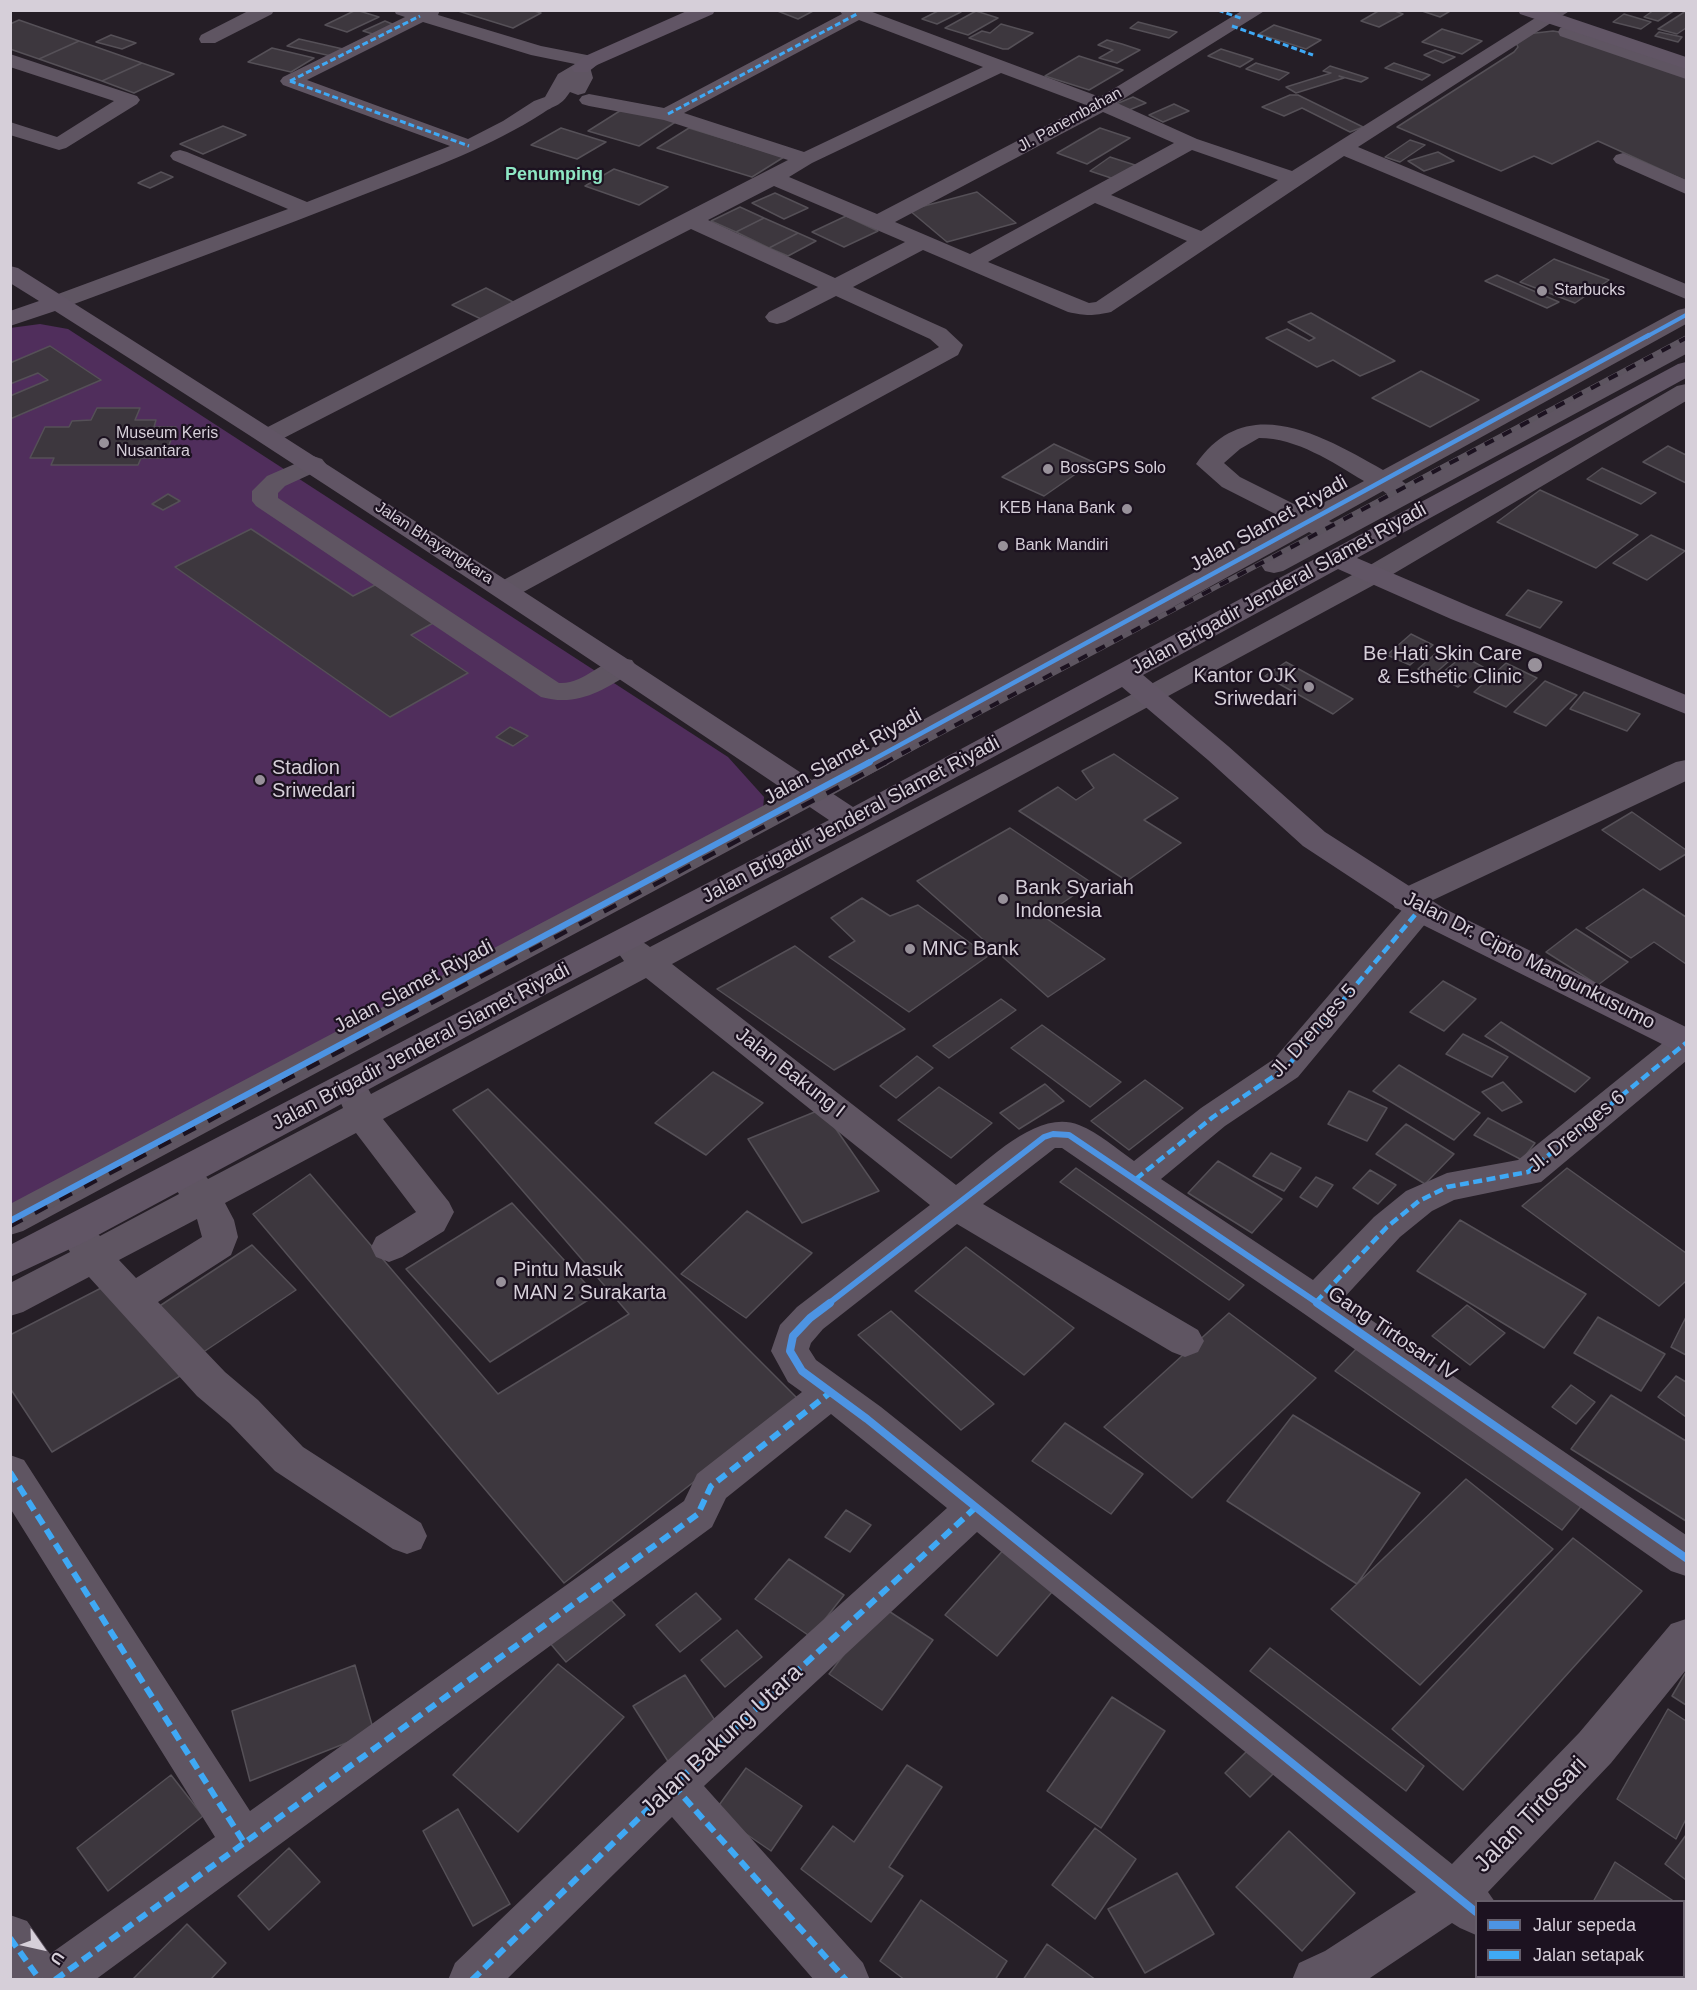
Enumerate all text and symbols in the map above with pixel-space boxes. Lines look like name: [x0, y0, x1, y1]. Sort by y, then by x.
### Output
street label: Jl. Panembahan: [1015, 84, 1125, 156]
district label: Penumping: [505, 164, 603, 186]
place label: Starbucks: [1554, 281, 1625, 301]
marker: Starbucks: [1535, 284, 1549, 298]
place label: Museum Keris Nusantara: [116, 424, 218, 462]
marker: Museum Keris Nusantara: [97, 436, 111, 450]
place label: BossGPS Solo: [1060, 459, 1166, 479]
marker: BossGPS Solo: [1041, 462, 1055, 476]
street label: Jalan Slamet Riyadi: [1186, 471, 1352, 577]
street label: Jalan Bhayangkara: [371, 498, 497, 588]
street label: Jalan Brigadir Jenderal Slamet Riyadi: [1127, 498, 1431, 680]
place label: KEB Hana Bank: [999, 499, 1115, 519]
marker: KEB Hana Bank: [1120, 502, 1134, 516]
place label: Bank Mandiri: [1015, 536, 1108, 556]
marker: Bank Mandiri: [996, 539, 1010, 553]
place label: Be Hati Skin Care & Esthetic Clinic: [1363, 642, 1522, 689]
marker: Be Hati Skin Care & Esthetic Clinic: [1526, 656, 1544, 674]
place label: Kantor OJK Sriwedari: [1194, 664, 1297, 711]
marker: Kantor OJK Sriwedari: [1302, 680, 1316, 694]
street label: Jalan Slamet Riyadi: [760, 704, 926, 810]
street label: Jalan Brigadir Jenderal Slamet Riyadi: [698, 731, 1004, 909]
place label: Stadion Sriwedari: [272, 756, 355, 803]
marker: Stadion Sriwedari: [253, 773, 267, 787]
place label: Bank Syariah Indonesia: [1015, 876, 1134, 923]
street label: Jalan Dr. Cipto Mangunkusumo: [1399, 887, 1659, 1035]
marker: Bank Syariah Indonesia: [996, 892, 1010, 906]
street label: Jalan Slamet Riyadi: [330, 935, 498, 1039]
place label: MNC Bank: [922, 937, 1019, 961]
marker: MNC Bank: [903, 942, 917, 956]
street label: Jalan Brigadir Jenderal Slamet Riyadi: [268, 958, 574, 1136]
street label: Jl. Drenges 5: [1266, 979, 1362, 1083]
street label: Jalan Bakung I: [730, 1023, 850, 1123]
street label: Jl. Drenges 6: [1524, 1086, 1630, 1178]
place label: Pintu Masuk MAN 2 Surakarta: [513, 1258, 666, 1305]
marker: Pintu Masuk MAN 2 Surakarta: [494, 1275, 508, 1289]
street label: Gang Tirtosari IV: [1323, 1282, 1461, 1386]
street label: Jalan Bakung Utara: [635, 1659, 809, 1823]
street label: Jalan Tirtosari: [1469, 1751, 1593, 1879]
legend: [1475, 1900, 1685, 1978]
text: Jalur sepeda: [1533, 1915, 1636, 1935]
north arrow: [12, 1918, 72, 1978]
text: Jalan setapak: [1533, 1945, 1644, 1965]
text: U: [47, 1949, 68, 1968]

